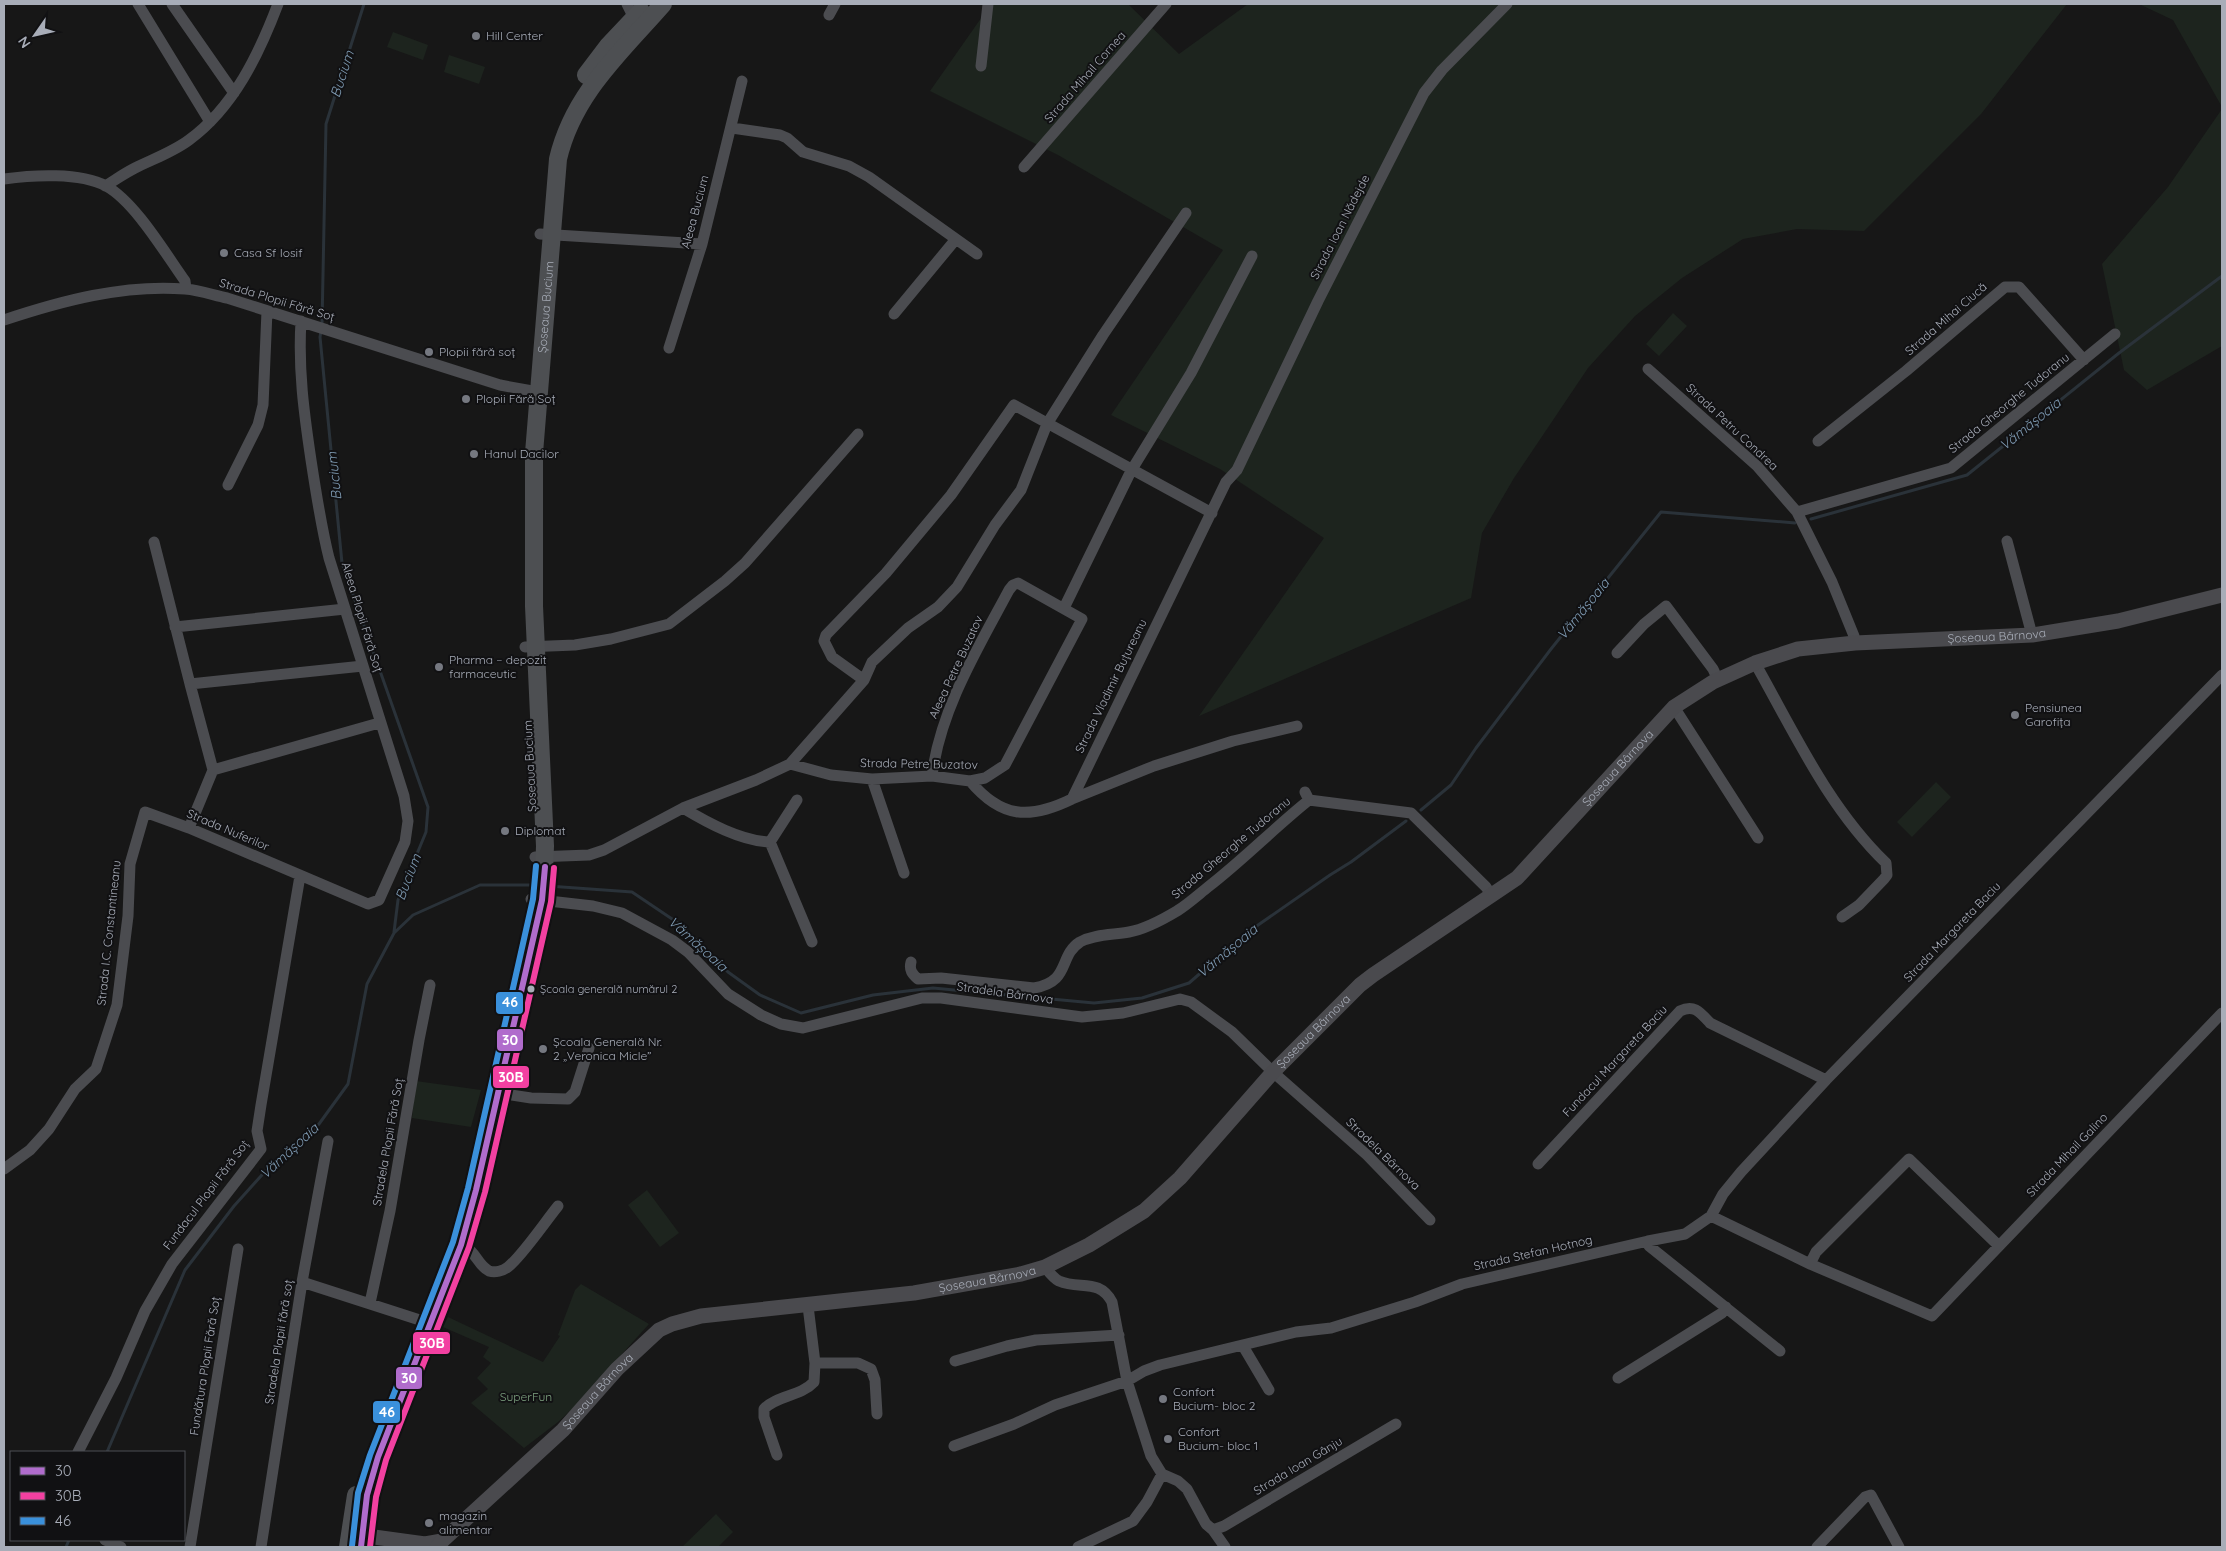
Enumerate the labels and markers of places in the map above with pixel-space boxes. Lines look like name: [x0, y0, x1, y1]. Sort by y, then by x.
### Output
place label: Hill Center: [486, 28, 543, 43]
marker: Hill Center: [470, 30, 482, 42]
place label: Casa Sf Iosif: [234, 245, 303, 260]
marker: Casa Sf Iosif: [218, 247, 230, 259]
place label: Plopii fără soț: [439, 344, 515, 359]
marker: Plopii fără soț: [423, 346, 435, 358]
place label: Plopii Fără Soț: [476, 391, 556, 406]
marker: Plopii Fără Soț: [460, 393, 472, 405]
place label: Hanul Dacilor: [484, 446, 559, 461]
marker: Hanul Dacilor: [468, 448, 480, 460]
place label: Pharma – depozit farmaceutic: [449, 652, 547, 681]
marker: Pharma – depozit farmaceutic: [433, 661, 445, 673]
place label: Pensiunea Garofița: [2025, 700, 2082, 729]
marker: Pensiunea Garofița: [2009, 709, 2021, 721]
place label: Diplomat: [515, 823, 566, 838]
marker: Diplomat: [499, 825, 511, 837]
place label: Școala generală numărul 2: [540, 982, 677, 996]
marker: Școala generală numărul 2: [526, 984, 536, 994]
place label: Școala Generală Nr. 2 „Veronica Micle”: [553, 1034, 662, 1063]
marker: Școala Generală Nr. 2 „Veronica Micle”: [537, 1043, 549, 1055]
place label: Confort Bucium- bloc 2: [1173, 1384, 1256, 1413]
marker: Confort Bucium- bloc 2: [1157, 1393, 1169, 1405]
place label: Confort Bucium- bloc 1: [1178, 1424, 1258, 1453]
marker: Confort Bucium- bloc 1: [1162, 1433, 1174, 1445]
place label: magazin alimentar: [439, 1508, 493, 1537]
marker: magazin alimentar: [423, 1517, 435, 1529]

